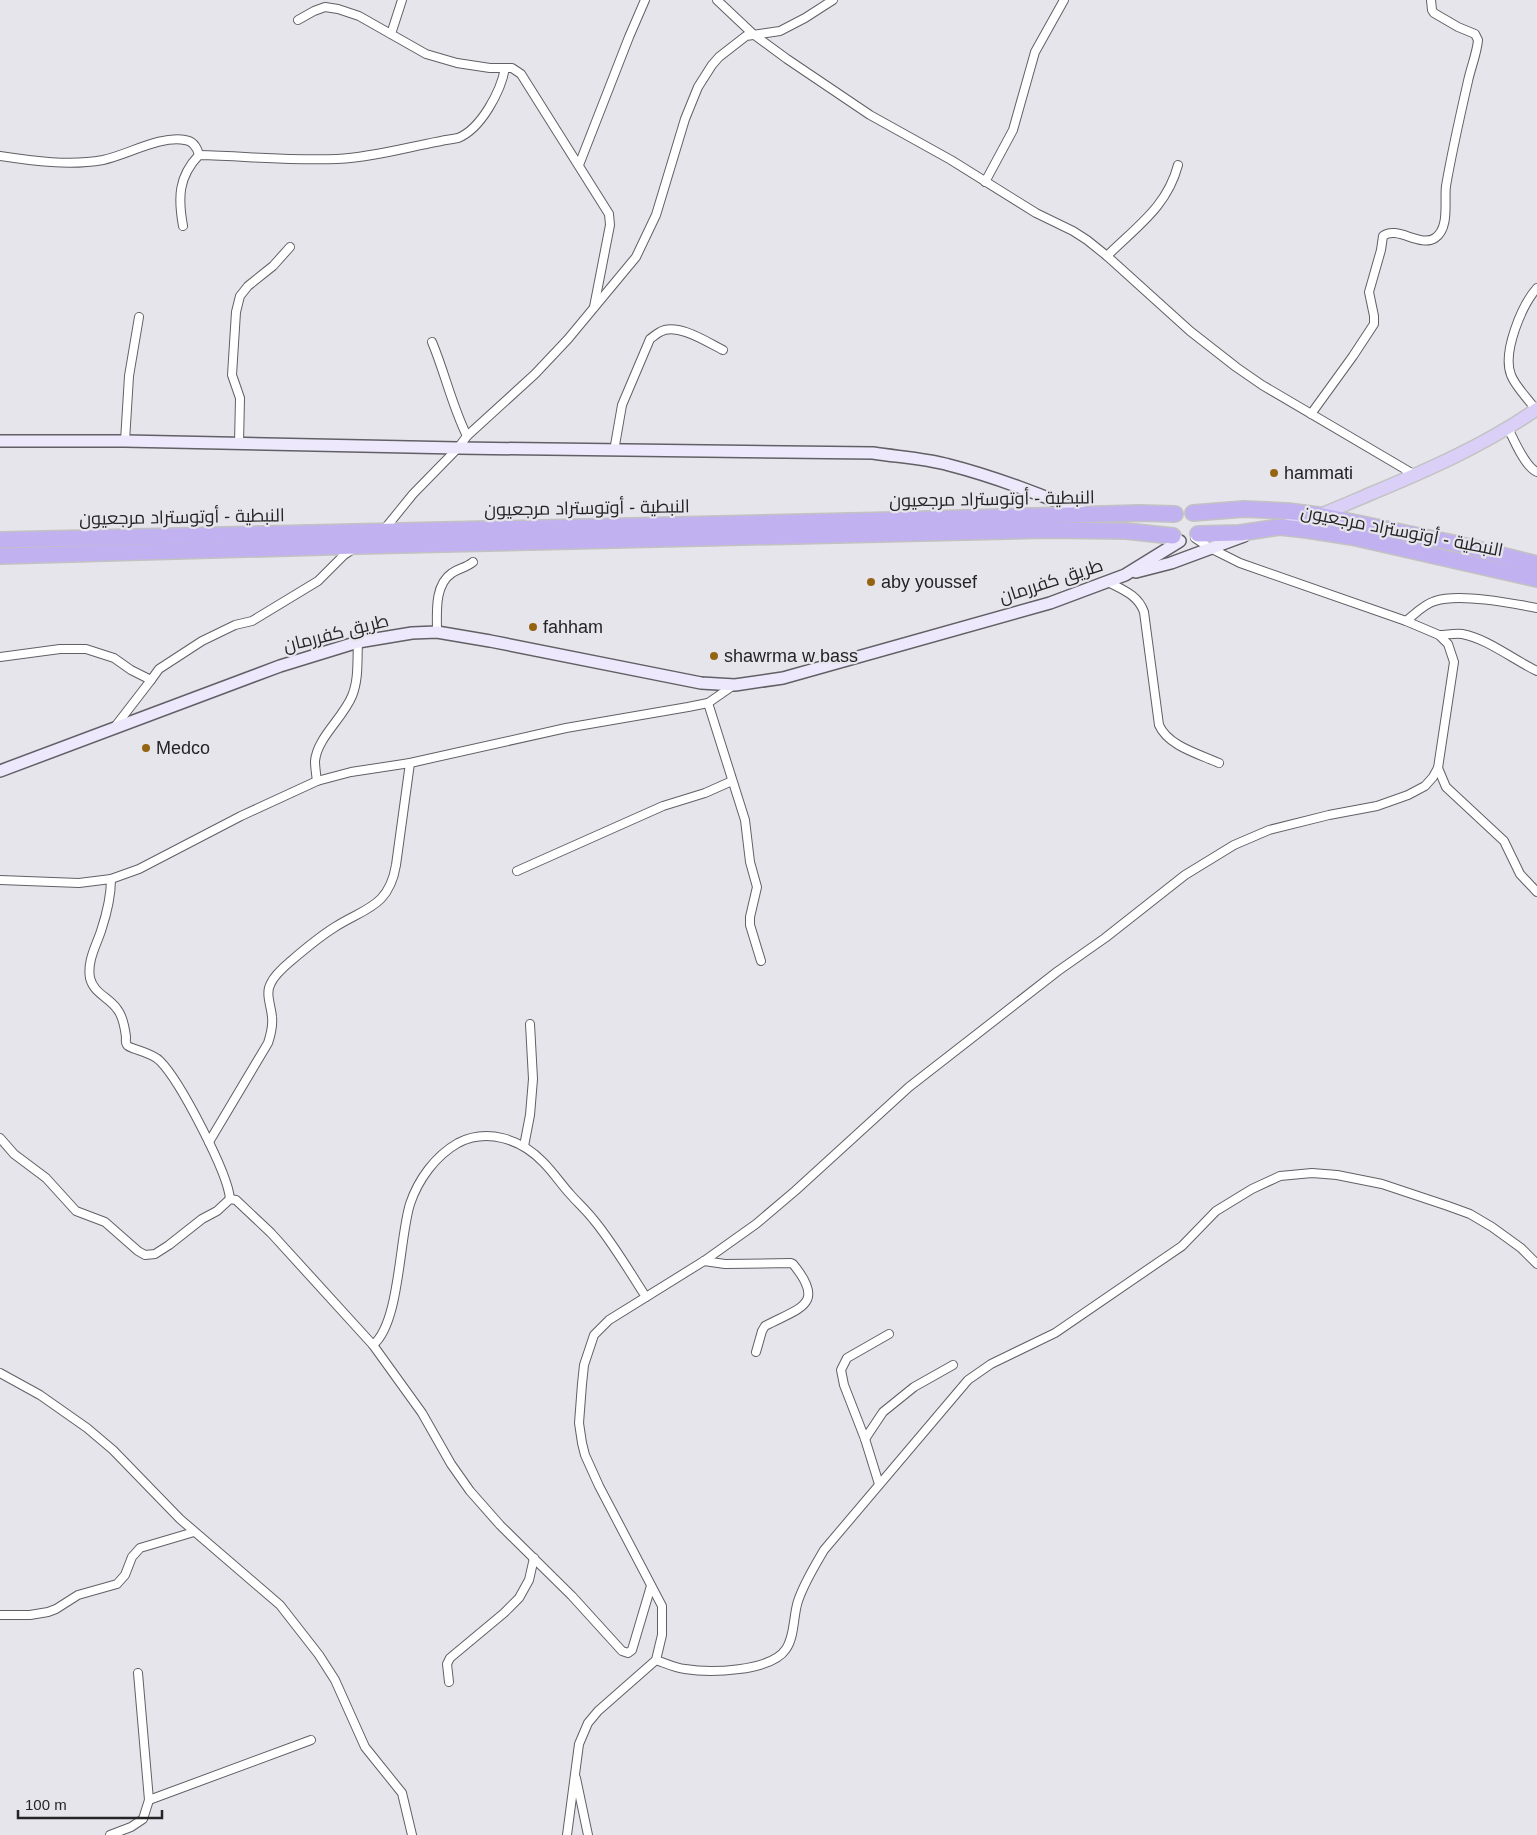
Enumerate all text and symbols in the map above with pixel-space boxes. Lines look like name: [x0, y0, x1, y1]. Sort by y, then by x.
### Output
place label: hammati: [1284, 463, 1353, 483]
marker: hammati: [1268, 467, 1280, 479]
street label: النبطية - أوتوستراد مرجعيون: [889, 486, 1095, 512]
street label: النبطية - أوتوستراد مرجعيون: [484, 495, 690, 521]
street label: النبطية - أوتوستراد مرجعيون: [1299, 501, 1505, 561]
street label: النبطية - أوتوستراد مرجعيون: [79, 504, 285, 530]
street label: طريق كفررمان: [997, 555, 1106, 609]
place label: aby youssef: [881, 572, 978, 592]
marker: aby youssef: [865, 576, 877, 588]
street label: طريق كفررمان: [281, 610, 391, 658]
place label: fahham: [543, 617, 603, 637]
marker: fahham: [527, 621, 539, 633]
place label: shawrma w bass: [724, 646, 858, 666]
marker: shawrma w bass: [708, 650, 720, 662]
place label: Medco: [156, 738, 210, 758]
marker: Medco: [140, 742, 152, 754]
scale bar: [18, 1788, 161, 1820]
text: 100 m: [25, 1796, 67, 1813]

